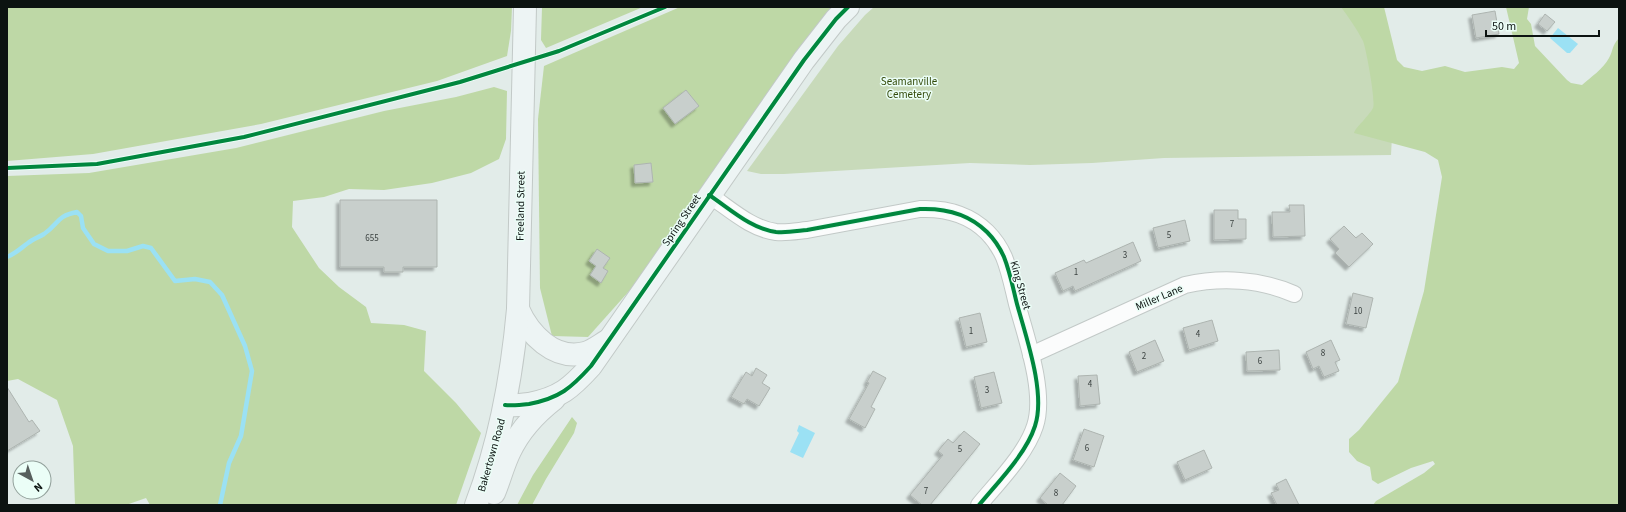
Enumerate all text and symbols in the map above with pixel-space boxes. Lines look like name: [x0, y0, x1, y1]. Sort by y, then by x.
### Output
scale bar: [1486, 12, 1599, 38]
text: 50 m: [1492, 18, 1516, 35]
park label: Seamanville Cemetery: [881, 74, 938, 102]
street label: Freeland Street: [512, 171, 529, 241]
street label: Spring Street: [658, 191, 705, 249]
house number: 7: [1230, 218, 1235, 231]
house number: 5: [1167, 229, 1172, 242]
house number: 655: [365, 232, 379, 245]
house number: 3: [1123, 249, 1128, 262]
street label: King Street: [1006, 259, 1035, 312]
house number: 1: [1074, 266, 1078, 279]
street label: Miller Lane: [1133, 281, 1186, 314]
house number: 10: [1354, 305, 1363, 318]
house number: 1: [969, 325, 973, 338]
house number: 4: [1196, 328, 1201, 341]
house number: 8: [1321, 347, 1326, 360]
house number: 2: [1142, 350, 1147, 363]
house number: 6: [1258, 355, 1263, 368]
house number: 4: [1088, 378, 1093, 391]
house number: 3: [985, 384, 990, 397]
street label: Bakertown Road: [474, 417, 509, 494]
house number: 6: [1085, 442, 1090, 455]
house number: 5: [958, 443, 963, 456]
north arrow: [12, 460, 52, 500]
text: N: [30, 479, 46, 495]
house number: 7: [924, 485, 929, 498]
house number: 8: [1054, 487, 1059, 500]

